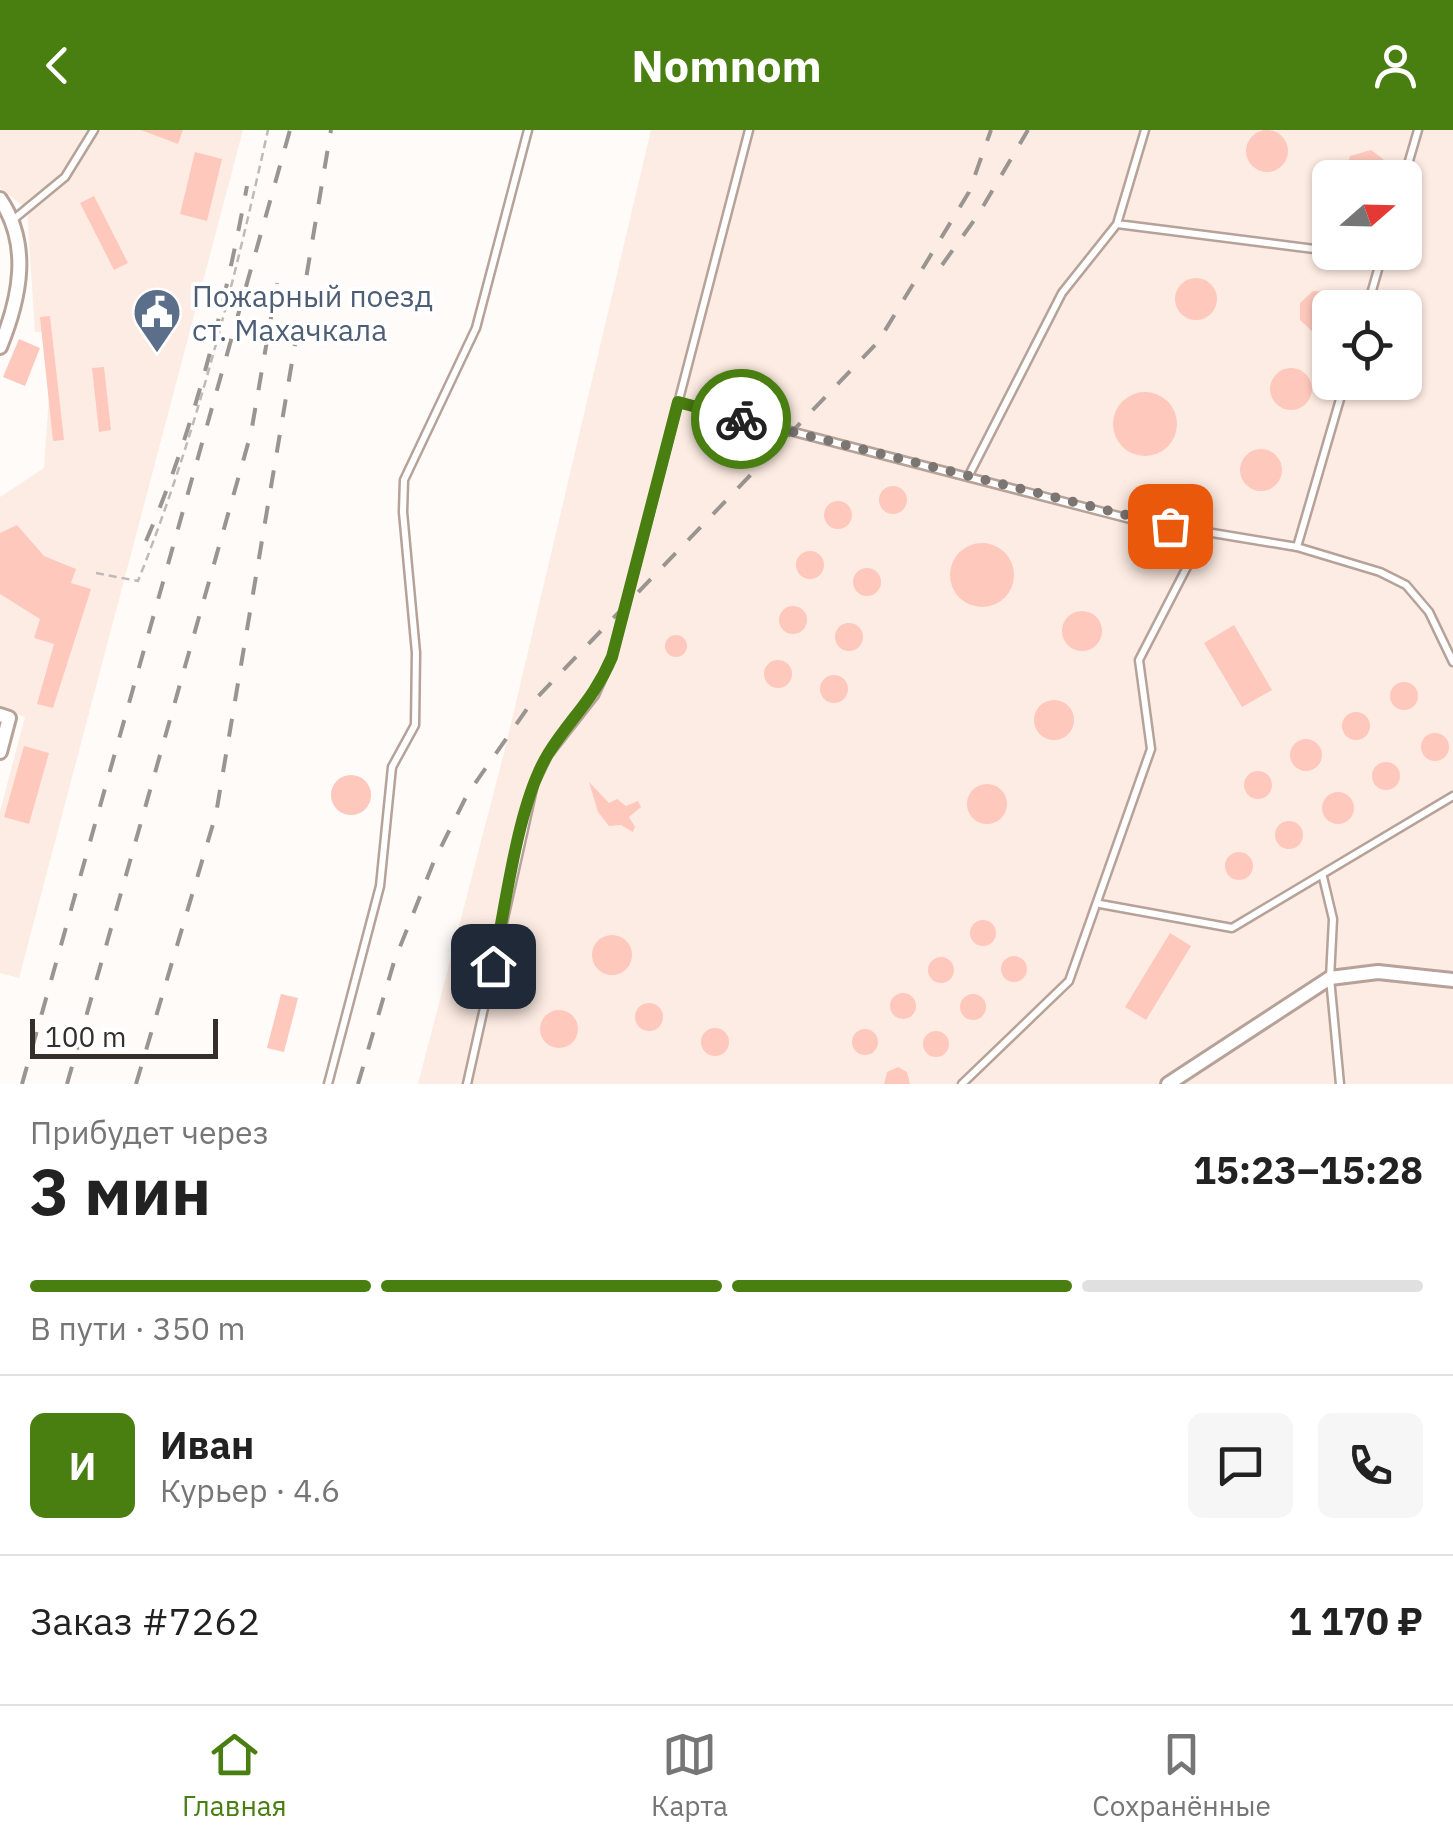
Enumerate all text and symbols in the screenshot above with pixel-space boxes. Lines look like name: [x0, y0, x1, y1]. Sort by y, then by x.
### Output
text: Nomnom: [631, 36, 822, 94]
icon: back: [30, 38, 85, 93]
icon: person: [1368, 38, 1423, 93]
north arrow: [1312, 160, 1422, 270]
map controls: [1312, 160, 1422, 400]
place label: Пожарный поезд ст. Махачкала: [192, 276, 433, 349]
public building icon: Пожарный поезд ст. Махачкала: [131, 286, 183, 354]
button: locate: [1312, 290, 1422, 400]
courier: [691, 369, 791, 469]
icon: bike: [714, 392, 769, 447]
pin: [1128, 484, 1213, 569]
icon: bag: [1143, 499, 1198, 554]
pin: [451, 924, 536, 1009]
icon: home: [466, 939, 521, 994]
scale bar: [30, 1014, 218, 1058]
text: 100 m: [45, 1018, 126, 1055]
text: Прибудет через: [30, 1111, 269, 1153]
text: 15:23–15:28: [1193, 1145, 1423, 1194]
text: 3 мин: [30, 1148, 211, 1233]
text: В пути · 350 m: [30, 1307, 246, 1349]
button: chat: [1188, 1413, 1293, 1518]
button: phone: [1318, 1413, 1423, 1518]
text: Иван: [160, 1420, 254, 1469]
text: И: [69, 1441, 96, 1490]
text: Курьер · 4.6: [160, 1469, 340, 1511]
text: Заказ #7262: [30, 1596, 260, 1645]
text: 1 170 ₽: [1289, 1596, 1423, 1645]
tab: Главная: [182, 1727, 287, 1824]
tab: Карта: [651, 1727, 728, 1824]
tab: Сохранённые: [1092, 1727, 1271, 1824]

